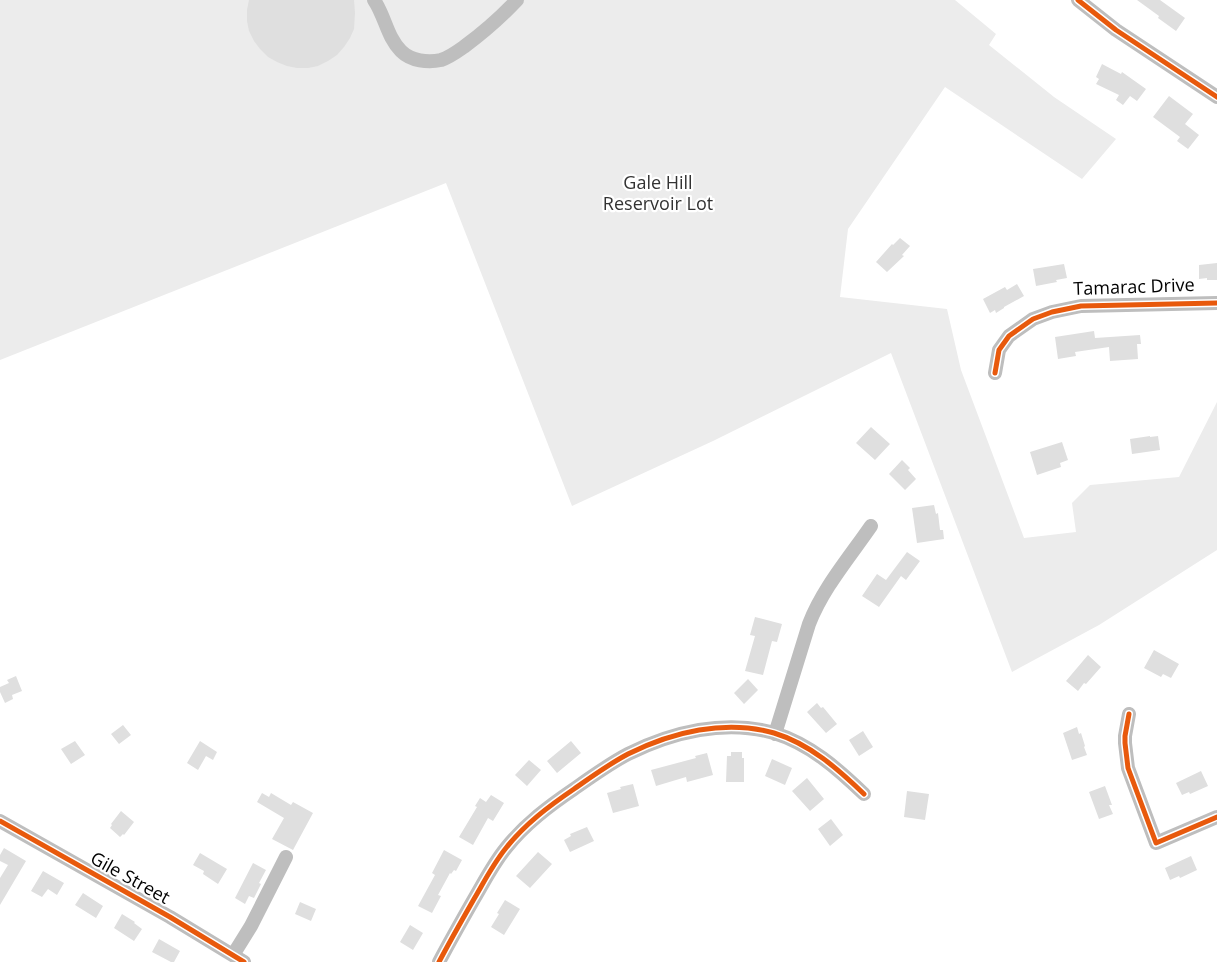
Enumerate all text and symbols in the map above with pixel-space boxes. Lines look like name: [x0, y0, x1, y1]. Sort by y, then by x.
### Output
park label: Gale Hill Reservoir Lot: [603, 170, 713, 215]
street label: Tamarac Drive: [1073, 272, 1195, 300]
street label: Gile Street: [87, 845, 174, 909]

